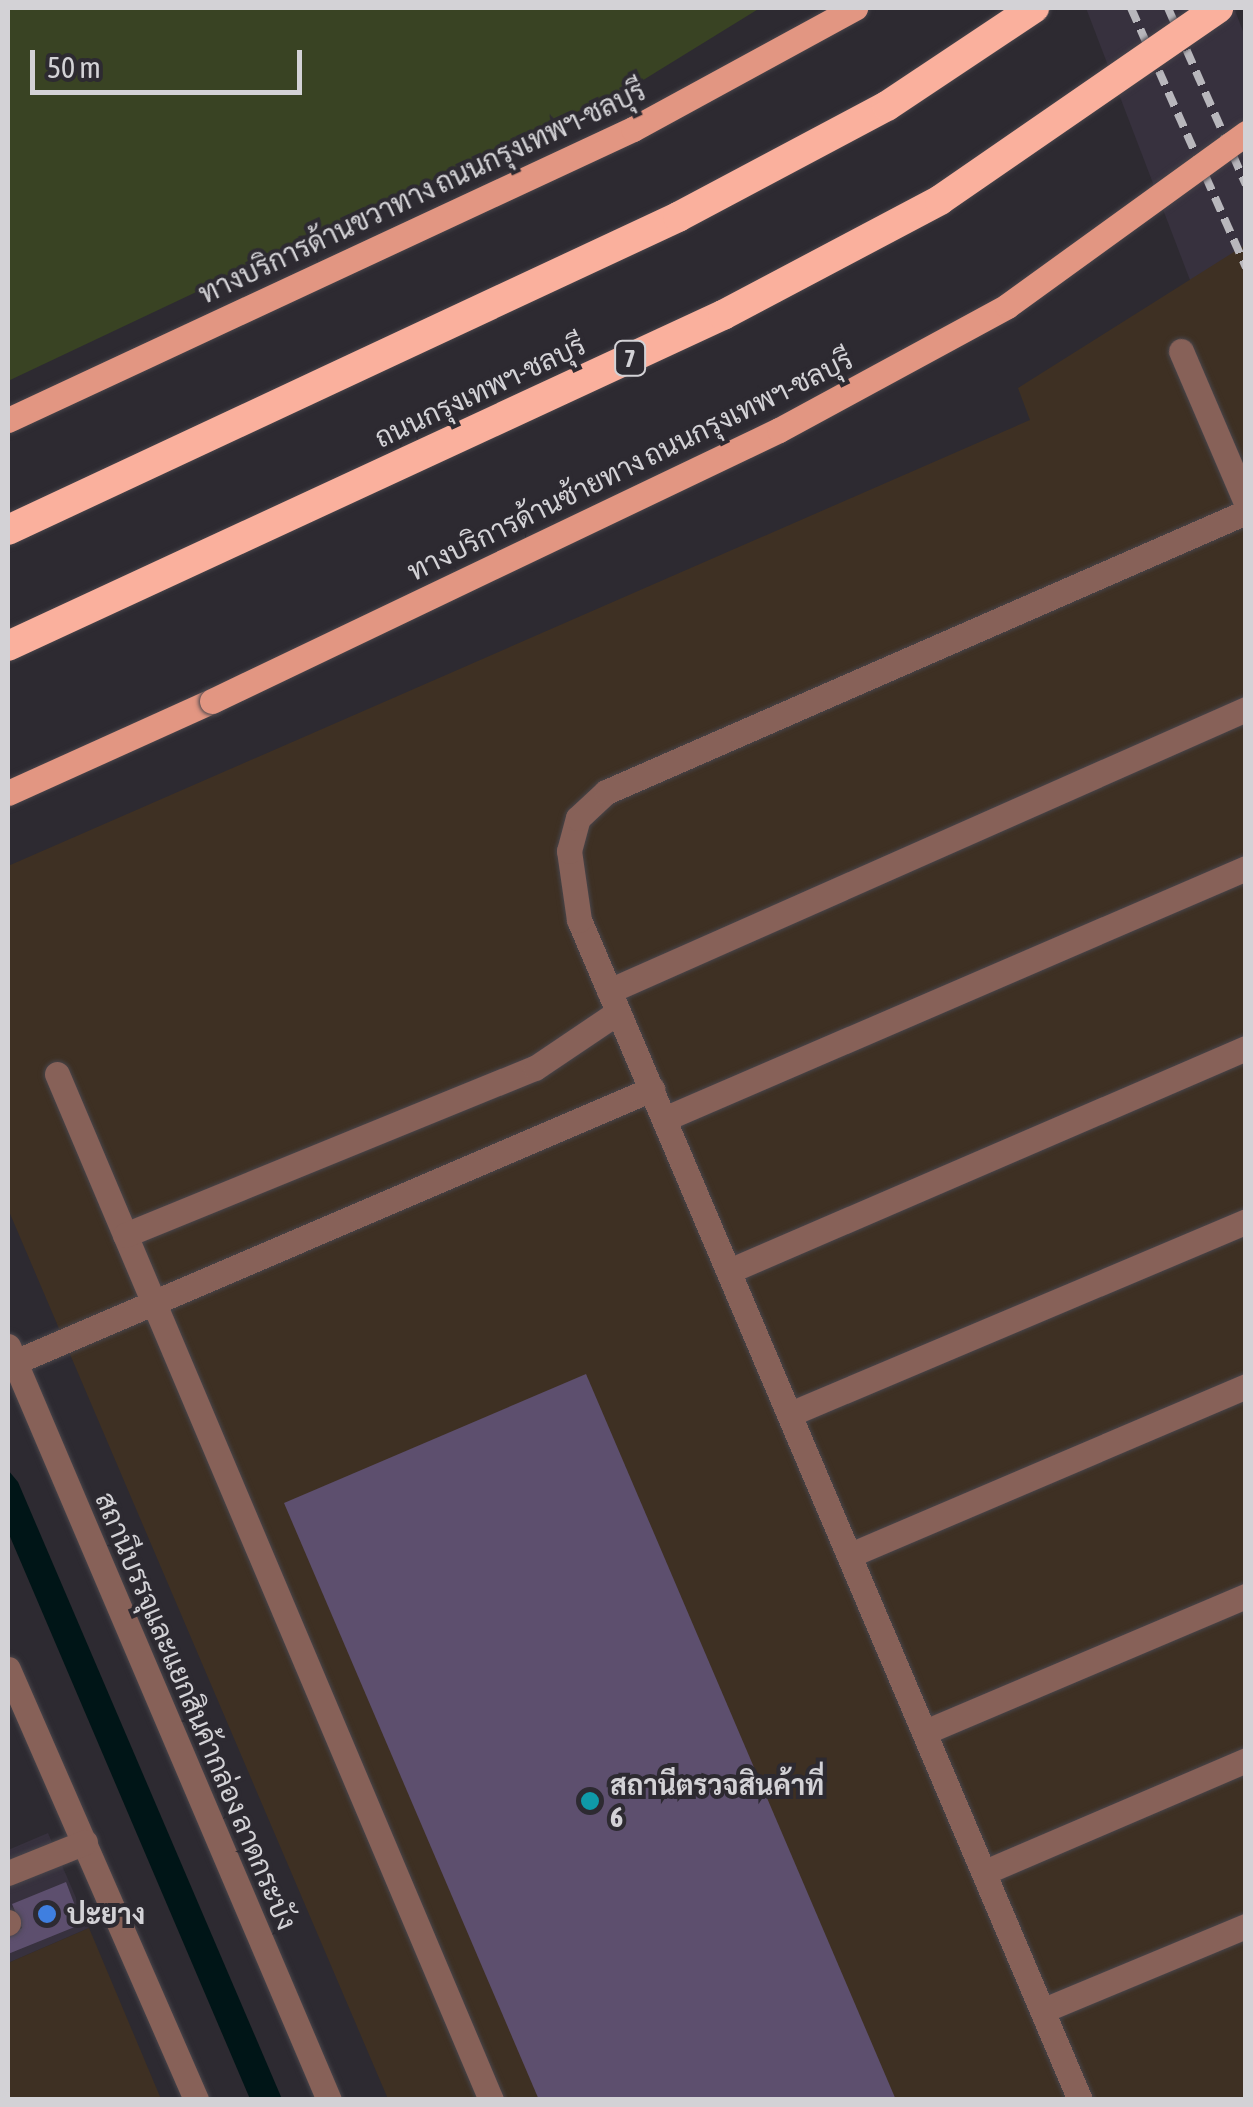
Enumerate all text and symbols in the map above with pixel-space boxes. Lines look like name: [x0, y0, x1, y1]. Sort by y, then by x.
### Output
scale bar: [35, 30, 308, 92]
text: 50 m: [47, 50, 101, 84]
street label: ทางบริการด้านขวาทาง ถนนกรุงเทพฯ-ชลบุรี: [193, 73, 651, 311]
street label: ถนนกรุงเทพฯ-ชลบุรี: [369, 327, 591, 455]
road number: 7: [612, 338, 648, 378]
street label: ทางบริการด้านซ้ายทาง ถนนกรุงเทพฯ-ชลบุรี: [402, 342, 858, 588]
street label: สถานีบรรจุและแยกสินค้ากล่อง ลาดกระบัง: [88, 1487, 304, 1935]
place label: สถานีตรวจสินค้าที่ 6: [610, 1768, 824, 1834]
marker: สถานีตรวจสินค้าที่ 6: [579, 1790, 601, 1812]
place label: ปะยาง: [67, 1897, 145, 1931]
marker: ปะยาง: [36, 1903, 58, 1925]

